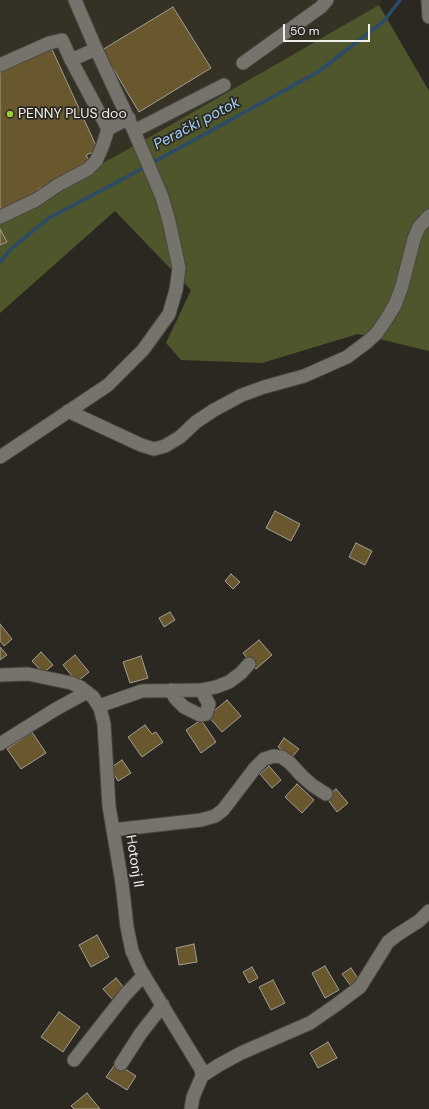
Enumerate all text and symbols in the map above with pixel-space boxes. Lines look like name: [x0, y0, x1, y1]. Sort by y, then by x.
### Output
scale bar: [285, 16, 372, 42]
text: 50 m: [290, 23, 319, 39]
water label: Perački potok: [151, 94, 243, 154]
place label: PENNY PLUS doo: [18, 106, 127, 122]
marker: PENNY PLUS doo: [5, 109, 15, 119]
street label: Hotonj II: [122, 834, 146, 888]

